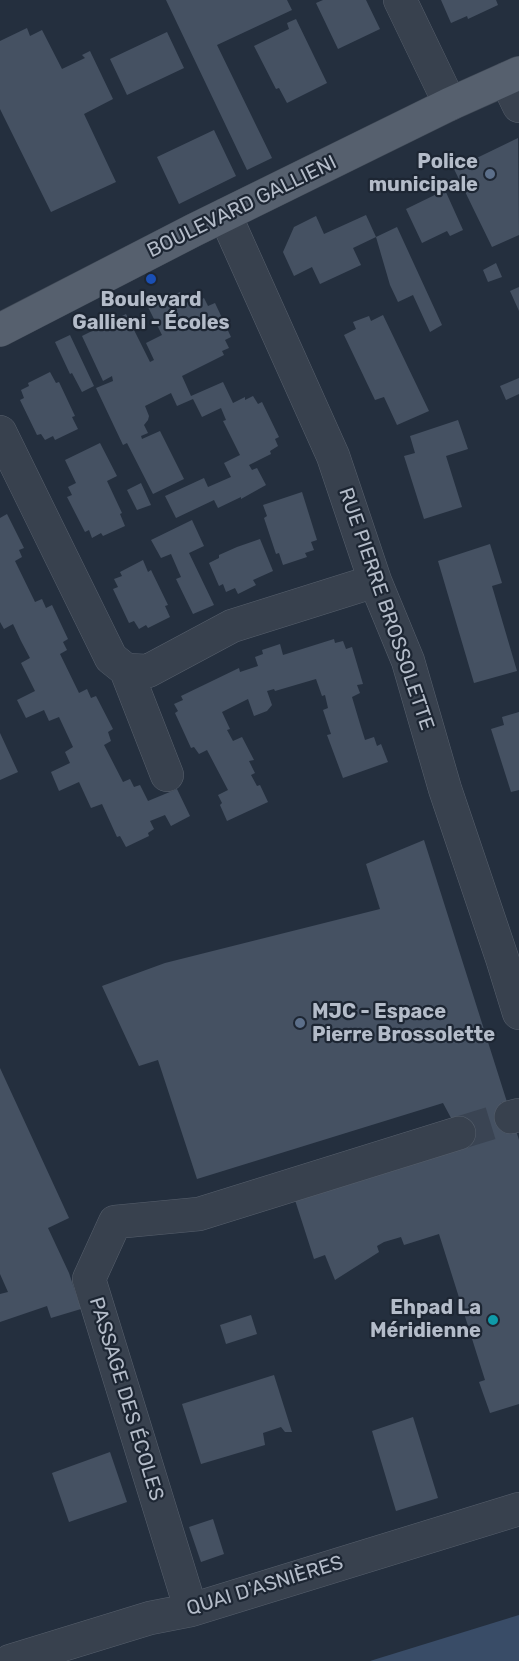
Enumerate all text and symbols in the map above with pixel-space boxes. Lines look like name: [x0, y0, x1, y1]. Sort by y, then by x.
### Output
place label: Police municipale: [369, 150, 478, 197]
street label: BOULEVARD GALLIENI: [143, 151, 341, 263]
marker: Police municipale: [483, 167, 497, 181]
marker: Boulevard Gallieni - Écoles: [144, 272, 158, 286]
place label: Boulevard Gallieni - Écoles: [72, 288, 230, 335]
street label: RUE PIERRE BROSSOLETTE: [333, 485, 439, 733]
place label: MJC - Espace Pierre Brossolette: [312, 1000, 495, 1047]
marker: MJC - Espace Pierre Brossolette: [293, 1016, 307, 1030]
street label: PASSAGE DES ÉCOLES: [84, 1294, 168, 1504]
place label: Ehpad La Méridienne: [370, 1296, 481, 1343]
marker: Ehpad La Méridienne: [486, 1313, 500, 1327]
street label: QUAI D'ASNIÈRES: [184, 1551, 346, 1621]

